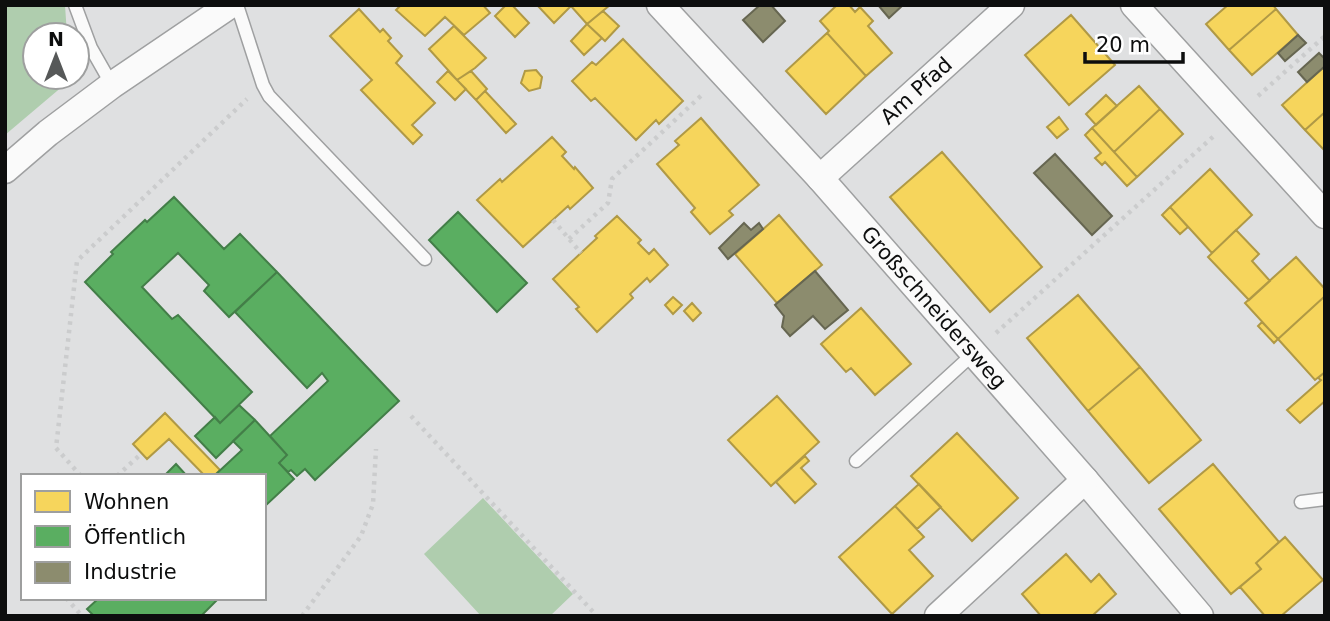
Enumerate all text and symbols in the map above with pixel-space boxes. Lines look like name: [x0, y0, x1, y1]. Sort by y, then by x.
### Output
north arrow: [21, 21, 91, 91]
scale bar: [1085, 21, 1183, 65]
text: N: [48, 28, 64, 50]
text: 20 m: [1096, 33, 1150, 57]
street label: Am Pfad: [876, 52, 957, 129]
street label: Großschneidersweg: [856, 222, 1011, 394]
legend: [21, 474, 266, 600]
text: Wohnen: [84, 490, 169, 514]
text: Öffentlich: [84, 524, 186, 549]
text: Industrie: [84, 560, 177, 584]

